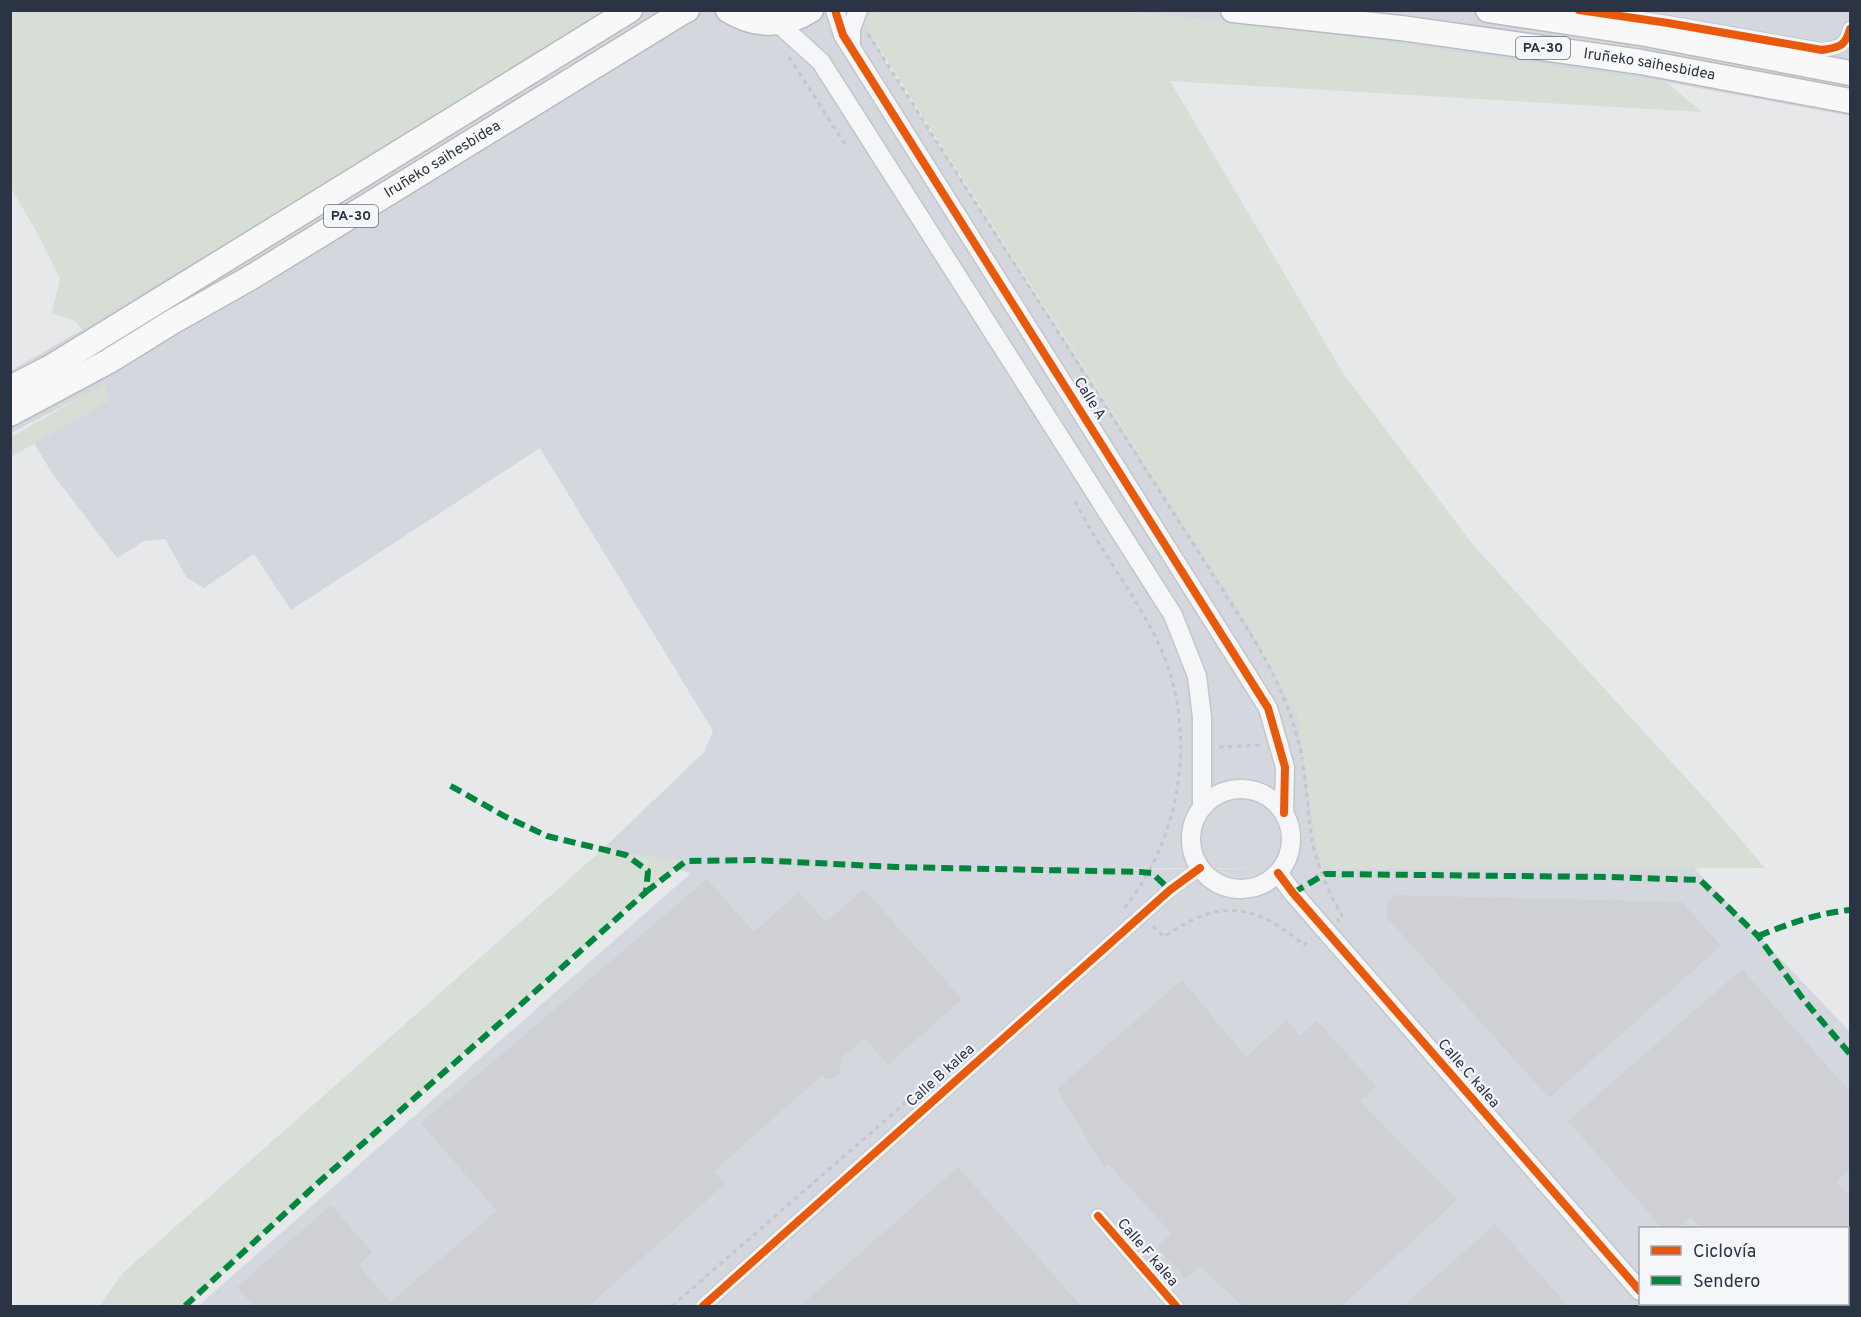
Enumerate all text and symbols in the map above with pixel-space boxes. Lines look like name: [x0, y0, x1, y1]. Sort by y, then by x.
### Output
road number: PA-30: [1516, 37, 1570, 59]
street label: Iruñeko saihesbidea: [1582, 44, 1717, 85]
street label: Iruñeko saihesbidea: [381, 117, 504, 203]
road number: PA-30: [324, 205, 378, 227]
street label: Calle A: [1069, 374, 1109, 424]
street label: Calle C kalea: [1433, 1035, 1503, 1113]
street label: Calle B kalea: [903, 1040, 979, 1112]
street label: Calle F kalea: [1112, 1215, 1182, 1291]
legend: [1639, 1227, 1849, 1305]
text: Ciclovía: [1693, 1241, 1756, 1264]
text: Sendero: [1693, 1271, 1760, 1294]

